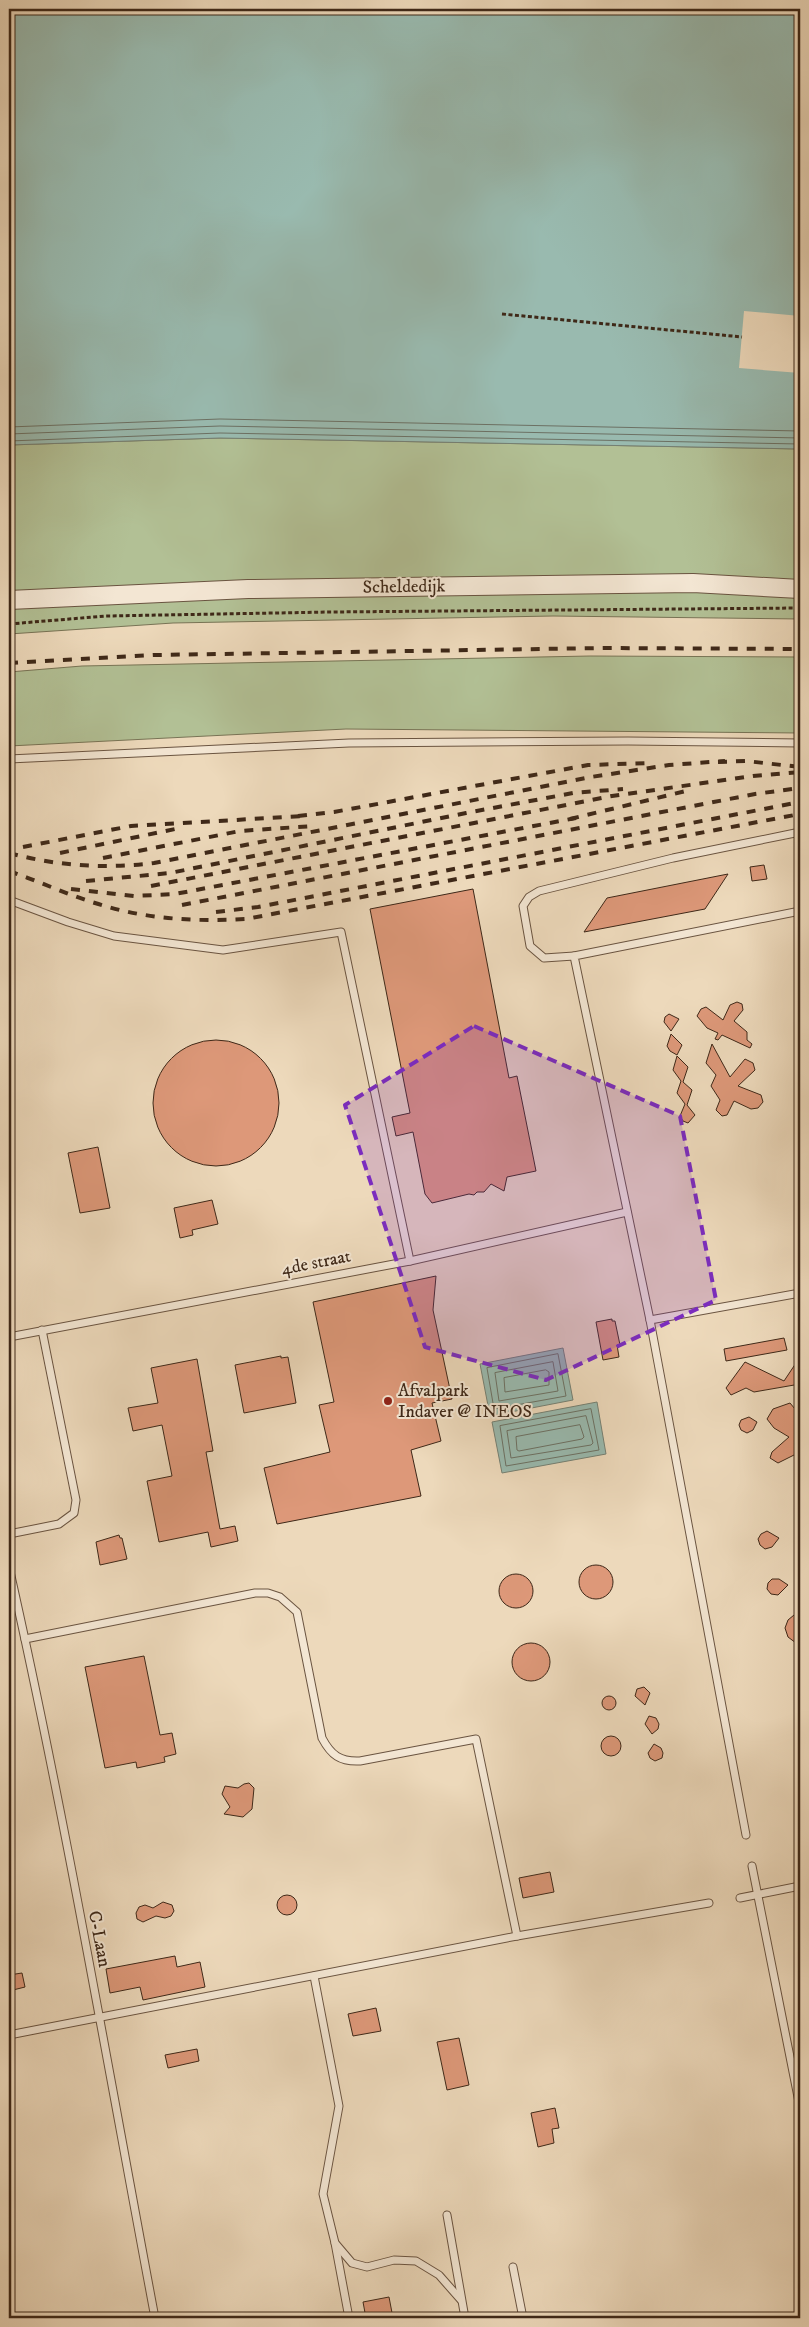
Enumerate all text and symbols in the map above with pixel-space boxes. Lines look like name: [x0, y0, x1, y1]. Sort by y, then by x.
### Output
street label: Scheldedijk: [362, 575, 446, 599]
street label: 4de straat: [279, 1245, 353, 1280]
place label: Afvalpark Indaver @ INEOS: [398, 1380, 532, 1423]
marker: Afvalpark Indaver @ INEOS: [382, 1395, 394, 1407]
street label: C-Laan: [83, 1909, 115, 1970]

